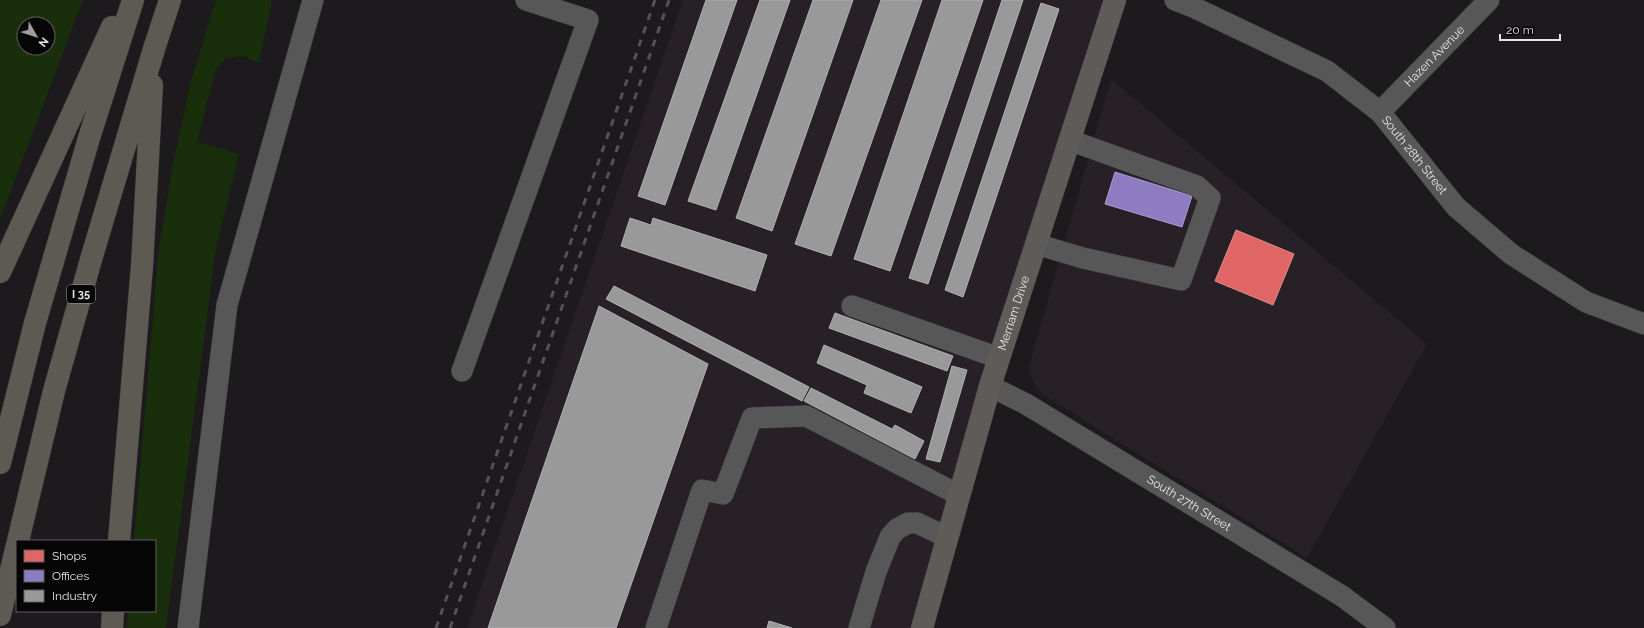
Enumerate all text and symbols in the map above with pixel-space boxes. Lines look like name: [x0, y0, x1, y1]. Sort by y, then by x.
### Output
north arrow: [16, 16, 56, 56]
scale bar: [1500, 16, 1560, 42]
street label: Hazen Avenue: [1401, 23, 1467, 90]
text: 20 m: [1506, 23, 1534, 37]
text: N: [36, 35, 51, 49]
street label: South 28th Street: [1379, 113, 1450, 197]
street label: Merriam Drive: [995, 274, 1032, 352]
road number: I 35: [67, 285, 95, 303]
street label: South 27th Street: [1144, 472, 1234, 534]
legend: [16, 540, 156, 612]
text: Shops: [52, 549, 87, 563]
text: Offices: [52, 569, 89, 583]
text: Industry: [52, 589, 98, 603]

